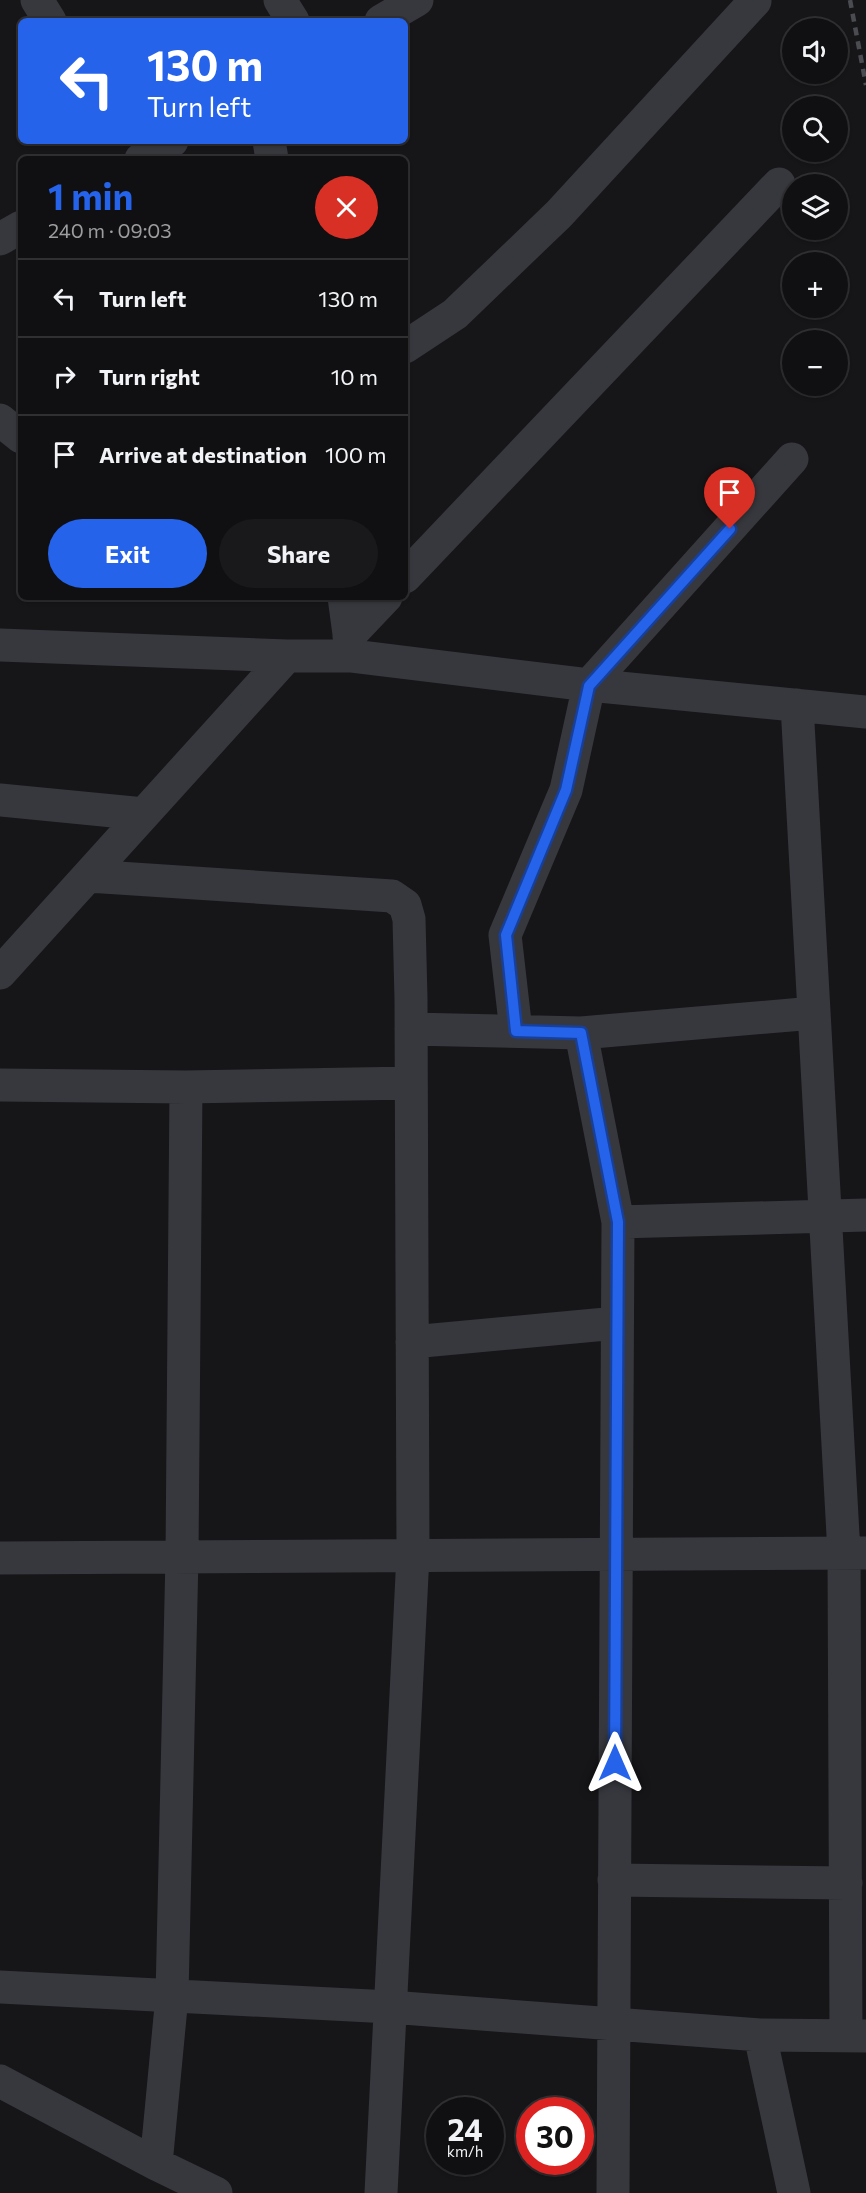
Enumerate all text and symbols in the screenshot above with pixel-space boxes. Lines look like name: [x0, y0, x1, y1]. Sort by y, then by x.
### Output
map controls: [782, 18, 848, 396]
button: sound: [782, 18, 848, 84]
text: 130 m: [147, 38, 263, 90]
icon: left: [48, 42, 126, 120]
text: Turn left: [147, 90, 251, 123]
button: search: [782, 96, 848, 162]
text: 1 min: [48, 173, 133, 217]
button: layers: [782, 174, 848, 240]
button: close: [315, 176, 378, 239]
text: 240 m · 09:03: [48, 218, 172, 242]
button: +: [782, 252, 848, 318]
icon: left: [48, 282, 81, 315]
text: Turn left: [99, 285, 186, 312]
text: 130 m: [318, 285, 378, 312]
button: −: [782, 330, 848, 396]
icon: right: [48, 360, 81, 393]
text: Turn right: [99, 363, 200, 390]
text: 10 m: [331, 363, 378, 390]
icon: arrive: [48, 438, 81, 471]
text: Arrive at destination: [99, 441, 307, 468]
text: 100 m: [325, 441, 387, 468]
pin: [704, 467, 755, 529]
icon: arrive: [713, 476, 746, 509]
button: Exit: [48, 519, 207, 588]
button: Share: [219, 519, 378, 588]
position arrow: [583, 1731, 647, 1795]
speed limit sign: 30: [516, 2097, 594, 2175]
text: 24: [447, 2110, 483, 2147]
text: km/h: [447, 2142, 483, 2160]

